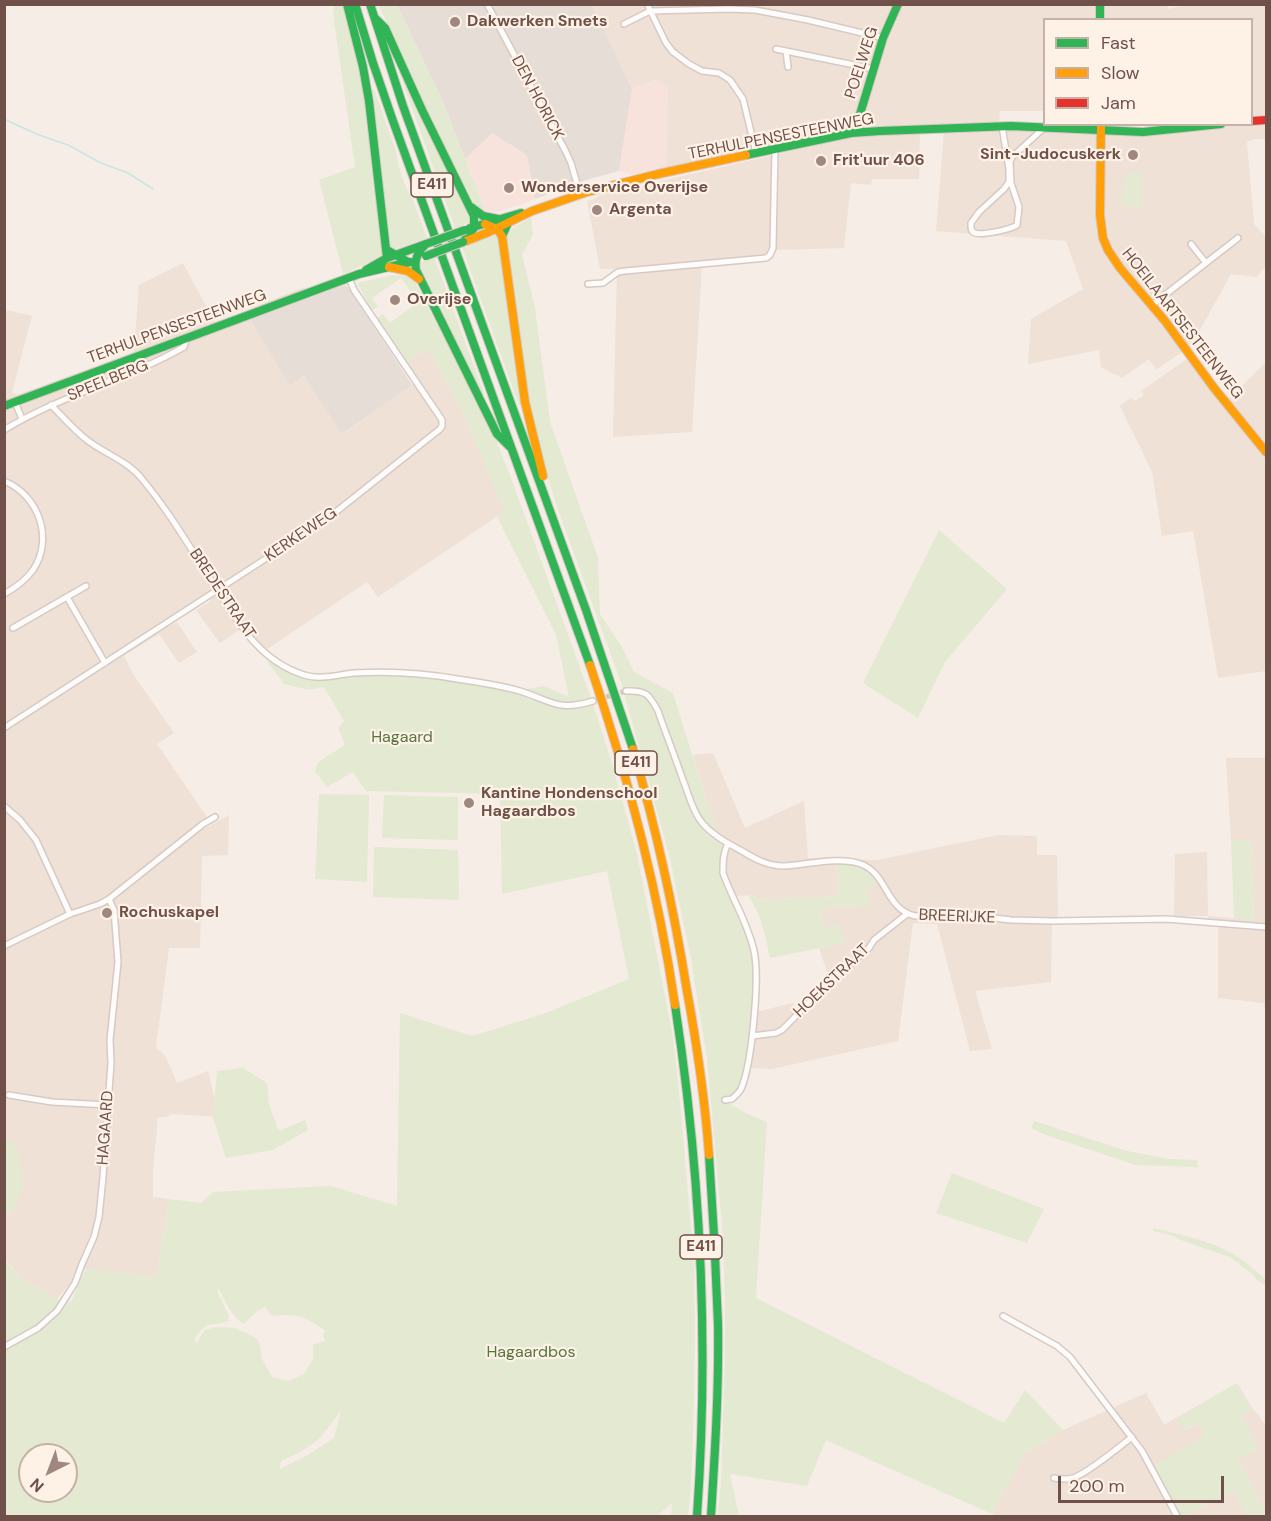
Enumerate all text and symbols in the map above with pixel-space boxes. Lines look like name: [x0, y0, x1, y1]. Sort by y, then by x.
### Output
place label: Dakwerken Smets: [467, 12, 607, 32]
marker: Dakwerken Smets: [448, 15, 462, 29]
legend: [1043, 18, 1253, 126]
street label: POELWEG: [841, 25, 883, 101]
text: Fast: [1101, 31, 1136, 55]
street label: DEN HORICK: [507, 53, 567, 143]
text: Slow: [1101, 61, 1140, 85]
text: Jam: [1101, 91, 1136, 115]
street label: TERHULPENSESTEENWEG: [687, 110, 875, 164]
place label: Sint-Judocuskerk: [980, 145, 1121, 165]
marker: Sint-Judocuskerk: [1126, 148, 1140, 162]
place label: Frit'uur 406: [833, 151, 925, 171]
marker: Frit'uur 406: [814, 154, 828, 168]
road number: E411: [411, 173, 453, 197]
place label: Wonderservice Overijse: [521, 178, 708, 198]
marker: Wonderservice Overijse: [502, 181, 516, 195]
place label: Argenta: [609, 200, 672, 220]
marker: Argenta: [590, 203, 604, 217]
street label: HOEILAARTSESTEENWEG: [1117, 245, 1247, 403]
street label: TERHULPENSESTEENWEG: [85, 286, 269, 368]
place label: Overijse: [407, 290, 471, 310]
marker: Overijse: [388, 293, 402, 307]
street label: SPEELBERG: [65, 356, 151, 406]
street label: KERKEWEG: [261, 504, 341, 566]
street label: BREDESTRAAT: [185, 545, 259, 643]
park label: Hagaard: [371, 728, 433, 748]
road number: E411: [615, 751, 657, 775]
place label: Kantine Hondenschool Hagaardbos: [481, 784, 658, 822]
marker: Kantine Hondenschool Hagaardbos: [462, 796, 476, 810]
place label: Rochuskapel: [119, 903, 219, 923]
marker: Rochuskapel: [100, 906, 114, 920]
street label: BREERIJKE: [918, 906, 996, 928]
street label: HOEKSTRAAT: [790, 940, 874, 1022]
street label: HAGAARD: [94, 1090, 118, 1166]
road number: E411: [680, 1235, 722, 1259]
park label: Hagaardbos: [486, 1343, 576, 1363]
north arrow: [18, 1443, 78, 1503]
scale bar: [1061, 1464, 1228, 1502]
text: N: [26, 1474, 48, 1497]
text: 200 m: [1069, 1474, 1125, 1498]

